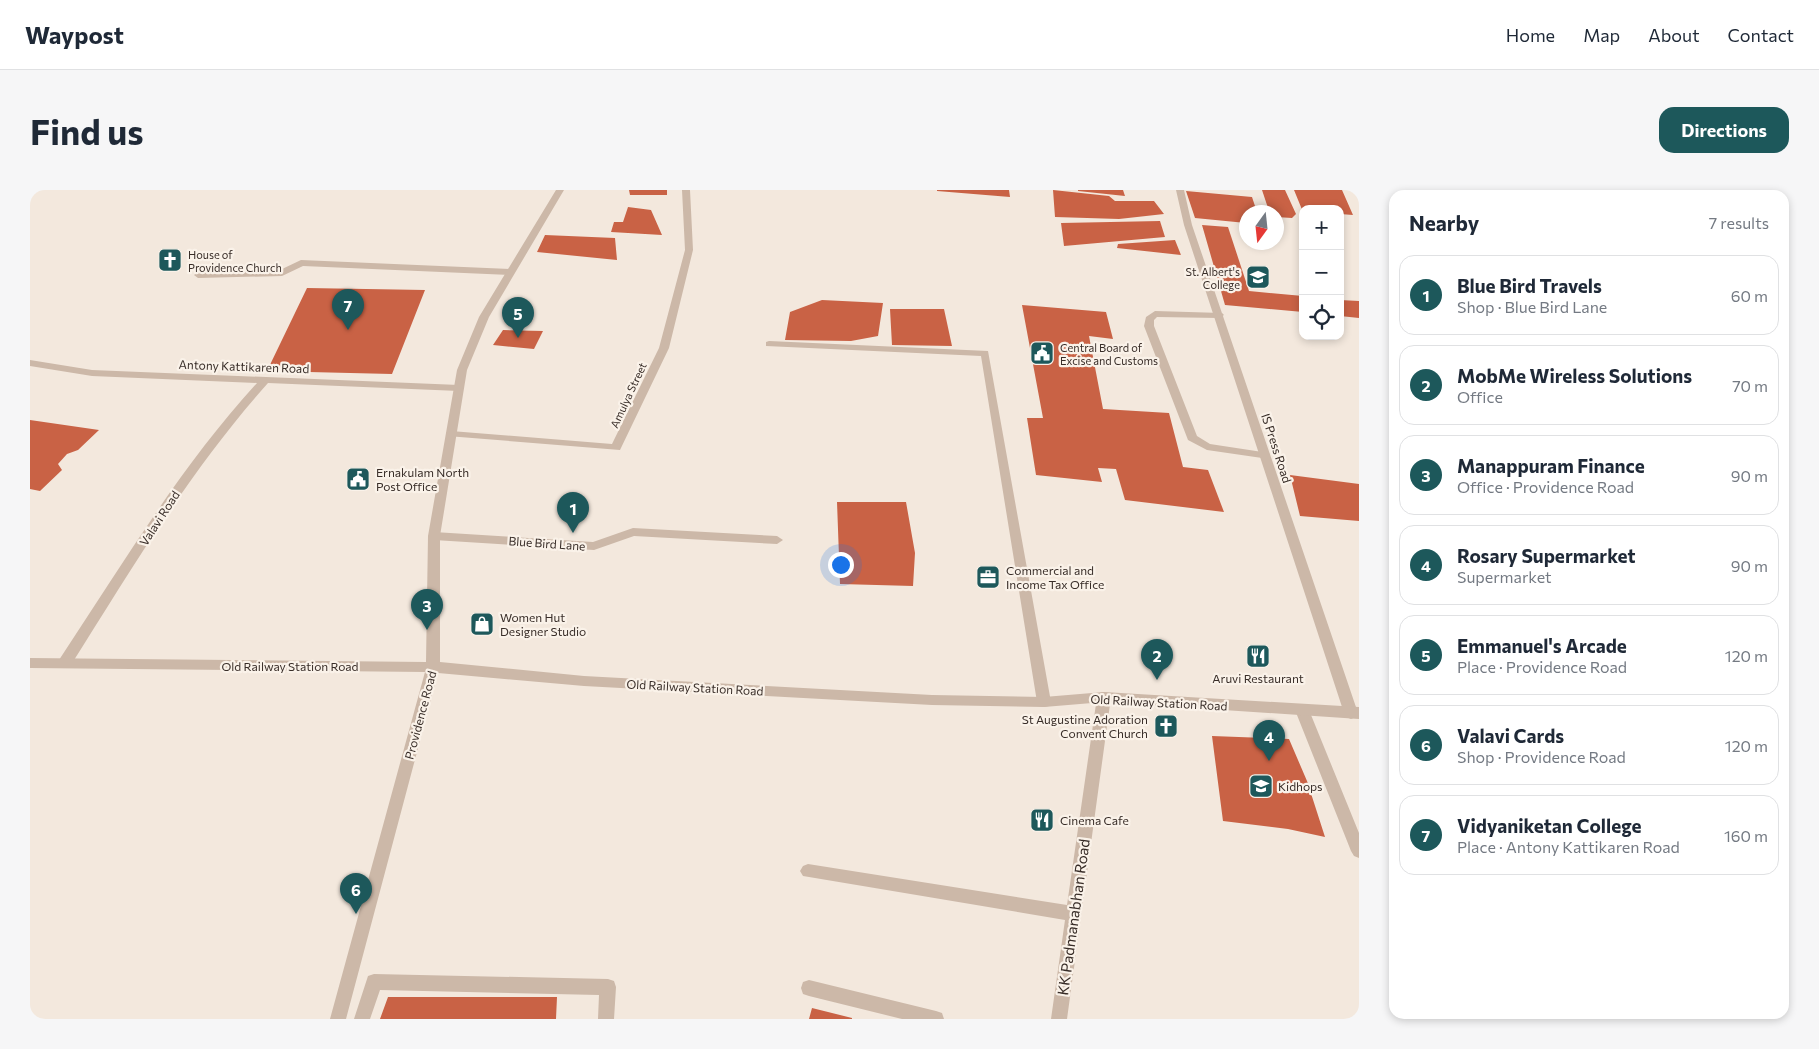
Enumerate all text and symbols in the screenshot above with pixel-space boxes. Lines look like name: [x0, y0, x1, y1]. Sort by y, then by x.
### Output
text: Waypost: [25, 20, 124, 49]
text: Home: [1506, 24, 1555, 46]
text: Map: [1583, 24, 1620, 46]
text: About: [1648, 24, 1700, 46]
text: Contact: [1728, 24, 1794, 46]
button: Directions: [1659, 107, 1789, 153]
text: Find us: [30, 109, 144, 152]
north arrow: [1239, 205, 1284, 250]
map controls: [1299, 205, 1344, 340]
button: +: [1299, 205, 1344, 250]
text: Nearby: [1409, 210, 1479, 235]
text: 7 results: [1709, 213, 1769, 232]
church icon: House of Providence Church: [157, 247, 183, 273]
place label: House of Providence Church: [188, 248, 282, 274]
button: −: [1299, 250, 1344, 295]
school or university icon: St. Albert's College: [1245, 264, 1271, 290]
place label: St. Albert's College: [1186, 265, 1240, 291]
text: Blue Bird Travels: [1457, 274, 1602, 297]
text: 1: [1422, 286, 1430, 305]
text: 60 m: [1731, 286, 1768, 305]
pin: 7: [332, 289, 364, 330]
button: locate: [1299, 295, 1344, 340]
pin: 5: [502, 297, 534, 338]
text: Shop · Blue Bird Lane: [1457, 297, 1607, 316]
public building icon: Central Board of Excise and Customs: [1029, 340, 1055, 366]
place label: Central Board of Excise and Customs: [1060, 341, 1158, 367]
street label: Antony Kattikaren Road: [179, 357, 310, 375]
street label: Amulya Street: [607, 360, 649, 430]
text: MobMe Wireless Solutions: [1457, 364, 1692, 387]
text: 2: [1421, 376, 1431, 395]
text: 70 m: [1732, 376, 1768, 395]
text: Office: [1457, 387, 1503, 406]
street label: IS Press Road: [1259, 411, 1295, 485]
text: Manappuram Finance: [1457, 454, 1645, 477]
place label: Ernakulam North Post Office: [376, 465, 469, 493]
public building icon: Ernakulam North Post Office: [345, 466, 371, 492]
text: 3: [1421, 466, 1431, 485]
text: 90 m: [1731, 466, 1768, 485]
text: Office · Providence Road: [1457, 477, 1634, 496]
street label: Valavi Road: [136, 488, 182, 548]
pin: 1: [557, 492, 589, 533]
street label: Blue Bird Lane: [508, 533, 586, 553]
text: Rosary Supermarket: [1457, 544, 1636, 567]
your location: [828, 552, 854, 578]
text: 4: [1421, 556, 1431, 575]
text: 90 m: [1731, 556, 1768, 575]
place label: Commercial and Income Tax Office: [1006, 563, 1104, 591]
office icon: Commercial and Income Tax Office: [975, 564, 1001, 590]
text: Supermarket: [1457, 567, 1552, 586]
pin: 3: [411, 589, 443, 630]
place label: Women Hut Designer Studio: [500, 610, 586, 638]
shop icon: Women Hut Designer Studio: [469, 611, 495, 637]
text: Emmanuel's Arcade: [1457, 634, 1627, 657]
pin: 2: [1141, 639, 1173, 680]
restaurant icon: Aruvi Restaurant: [1245, 643, 1271, 669]
text: 5: [1421, 646, 1431, 665]
text: 120 m: [1725, 646, 1768, 665]
text: Place · Providence Road: [1457, 657, 1627, 676]
street label: Old Railway Station Road: [221, 659, 359, 673]
street label: Providence Road: [401, 669, 439, 761]
place label: Aruvi Restaurant: [1212, 671, 1304, 685]
street label: Old Railway Station Road: [626, 676, 764, 698]
street label: Old Railway Station Road: [1090, 691, 1228, 713]
place label: St Augustine Adoration Convent Church: [1022, 712, 1148, 740]
church icon: St Augustine Adoration Convent Church: [1153, 713, 1179, 739]
pin: 4: [1253, 720, 1285, 761]
text: Valavi Cards: [1457, 724, 1564, 747]
text: 6: [1421, 736, 1431, 755]
text: 120 m: [1725, 736, 1768, 755]
text: Shop · Providence Road: [1457, 747, 1626, 766]
school or university icon: Kidhops: [1248, 773, 1274, 799]
place label: Kidhops: [1278, 779, 1323, 793]
restaurant icon: Cinema Cafe: [1029, 807, 1055, 833]
place label: Cinema Cafe: [1060, 813, 1129, 827]
text: Vidyaniketan College: [1457, 814, 1641, 837]
text: 7: [1422, 826, 1430, 845]
text: 160 m: [1724, 826, 1768, 845]
street label: KK Padmanabhan Road: [1053, 837, 1093, 997]
text: Place · Antony Kattikaren Road: [1457, 837, 1680, 856]
pin: 6: [340, 873, 372, 914]

